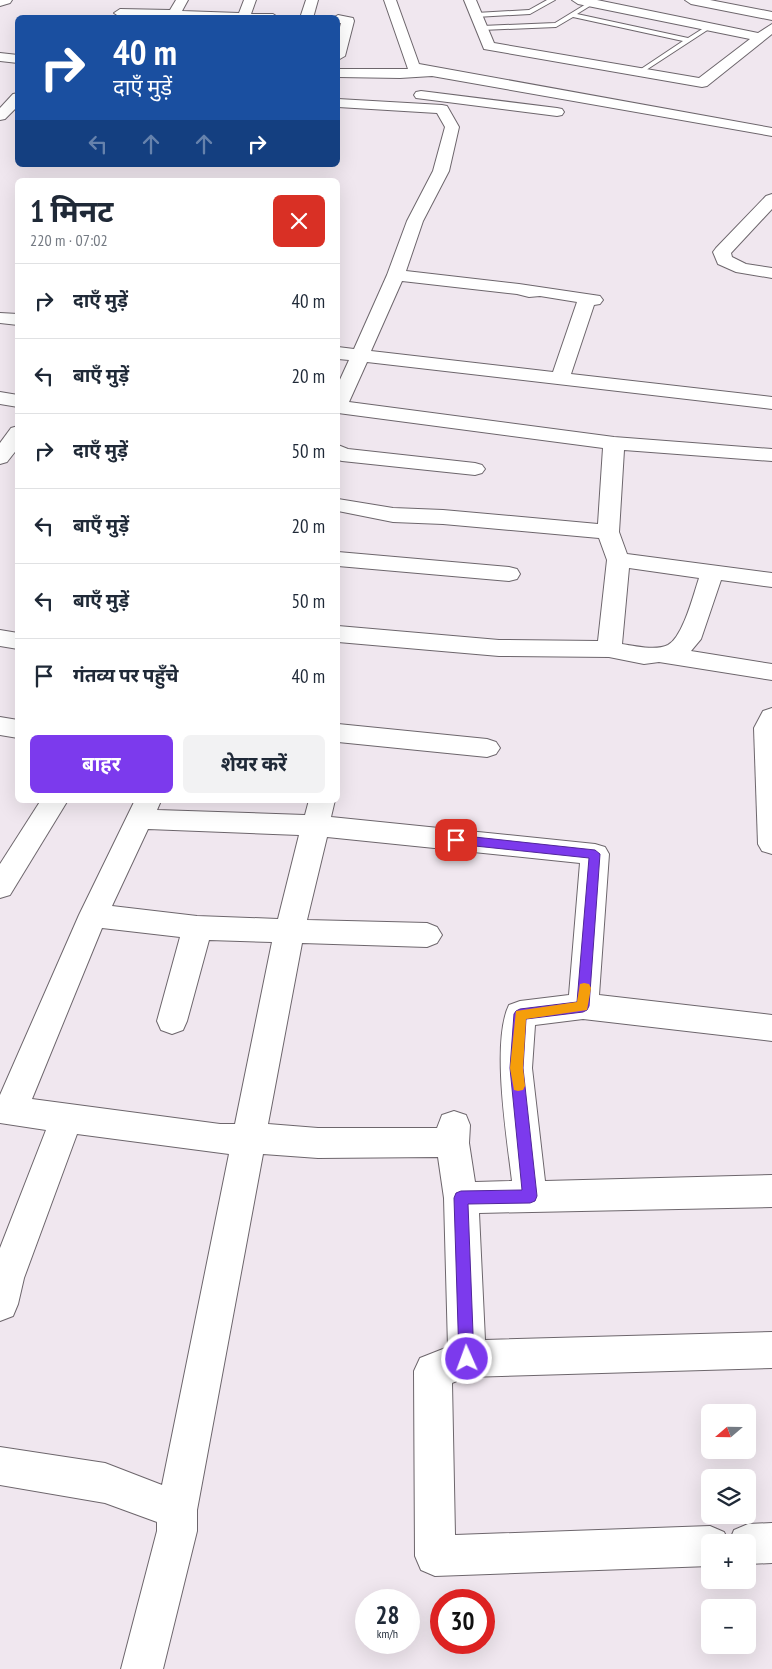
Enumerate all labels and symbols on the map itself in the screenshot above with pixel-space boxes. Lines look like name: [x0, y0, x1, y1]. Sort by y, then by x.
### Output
pin: [435, 819, 477, 861]
position arrow: [440, 1332, 492, 1384]
north arrow: [701, 1404, 756, 1459]
speed limit sign: 30: [430, 1589, 495, 1654]

